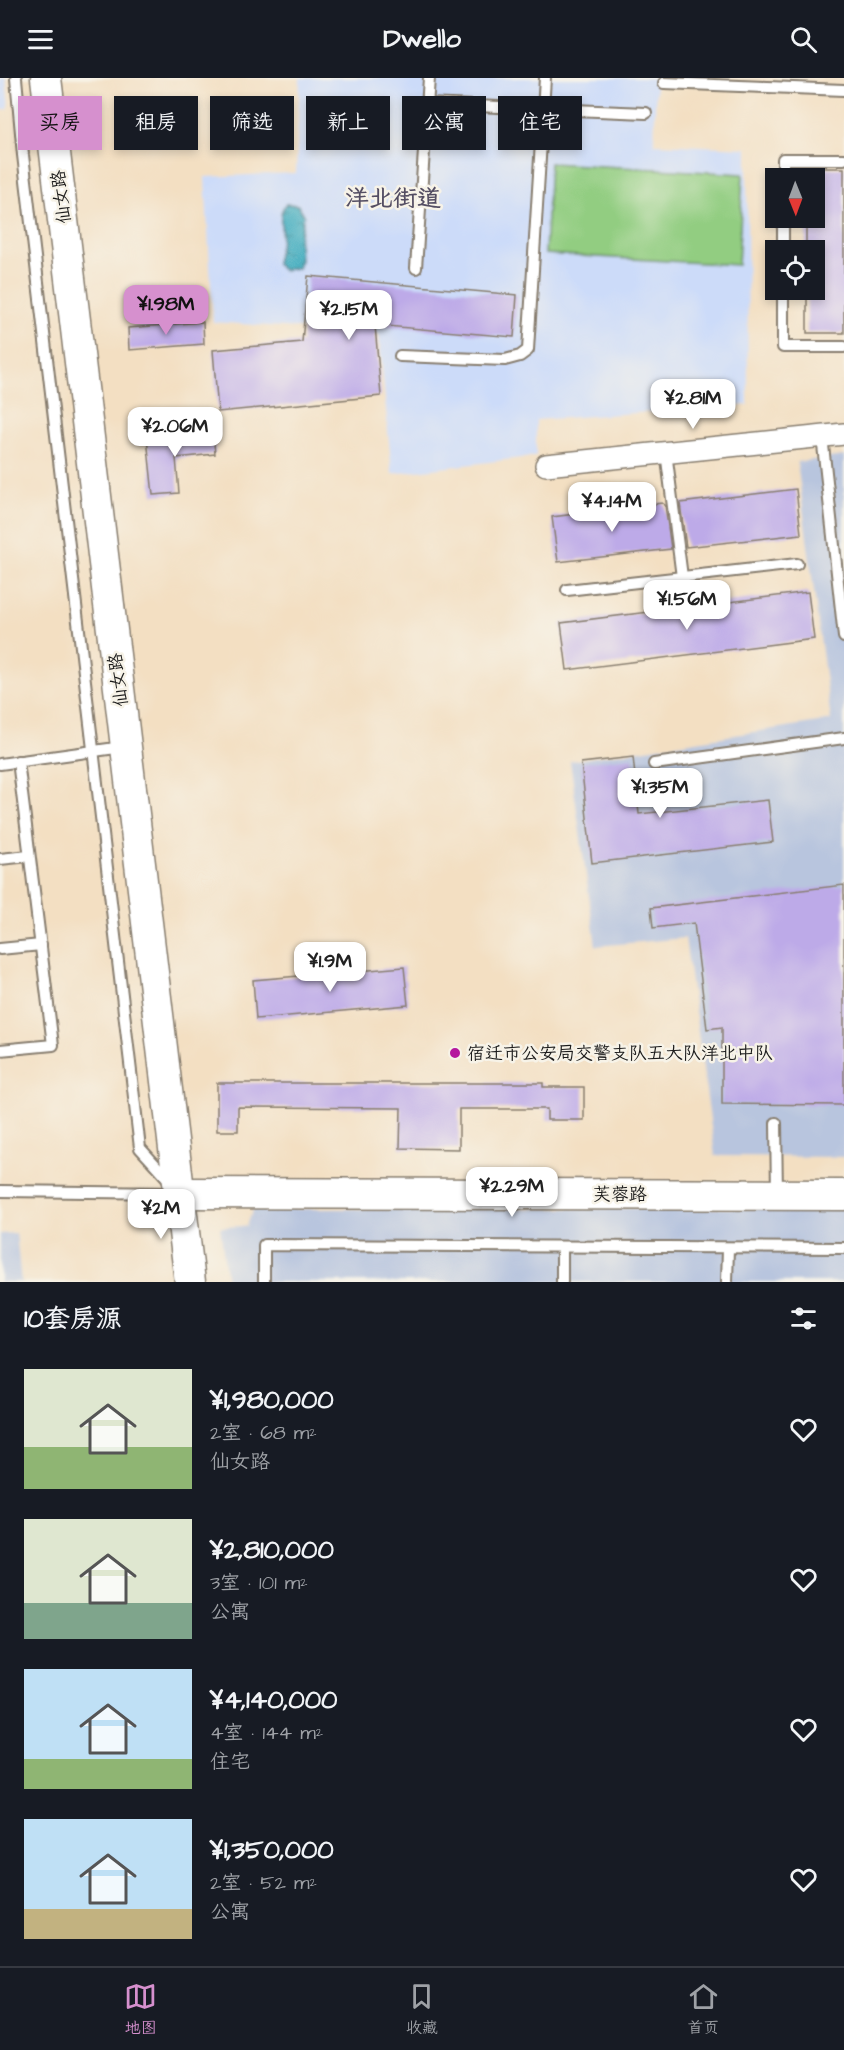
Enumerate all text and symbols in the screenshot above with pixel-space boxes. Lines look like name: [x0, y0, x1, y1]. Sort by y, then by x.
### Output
text: Dwello: [383, 20, 461, 58]
icon: menu: [24, 23, 57, 56]
icon: search: [787, 23, 820, 56]
chip: 买房: [18, 96, 102, 150]
chip: 租房: [114, 96, 198, 150]
chip: 筛选: [210, 96, 294, 150]
chip: 新上: [306, 96, 390, 150]
chip: 公寓: [402, 96, 486, 150]
chip: 住宅: [498, 96, 582, 150]
north arrow: [765, 168, 825, 228]
map controls: [765, 168, 825, 300]
street label: 仙女路: [46, 169, 77, 225]
district label: 洋北街道: [345, 182, 441, 216]
button: locate: [765, 240, 825, 300]
pin: ¥1.98M: [117, 285, 215, 336]
text: ¥1.98M: [138, 290, 194, 318]
pin: ¥2.15M: [300, 290, 398, 341]
text: ¥2.15M: [320, 295, 378, 323]
pin: ¥2.81M: [644, 379, 742, 430]
text: ¥2.81M: [664, 384, 722, 412]
pin: ¥2.06M: [126, 407, 224, 458]
text: ¥2.06M: [142, 412, 208, 440]
pin: ¥4.14M: [563, 482, 661, 533]
text: ¥4.14M: [582, 487, 642, 515]
pin: ¥1.56M: [638, 580, 736, 631]
text: ¥1.56M: [657, 585, 717, 613]
street label: 仙女路: [103, 652, 134, 708]
pin: ¥1.35M: [611, 768, 709, 819]
text: ¥1.35M: [632, 773, 688, 801]
pin: ¥1.9M: [288, 942, 372, 993]
text: ¥1.9M: [308, 947, 352, 975]
place label: 宿迁市公安局交警支队五大队洋北中队: [467, 1041, 773, 1066]
marker: 宿迁市公安局交警支队五大队洋北中队: [448, 1046, 462, 1060]
pin: ¥2.29M: [463, 1167, 561, 1218]
text: ¥2.29M: [480, 1172, 544, 1200]
street label: 芙蓉路: [593, 1182, 647, 1207]
pin: ¥2M: [132, 1189, 190, 1240]
text: ¥2M: [142, 1194, 180, 1222]
text: 10套房源: [24, 1301, 122, 1337]
icon: filters: [787, 1302, 820, 1335]
text: ¥1,980,000: [210, 1382, 334, 1418]
icon: home: [72, 1393, 144, 1465]
icon: heart: [787, 1413, 820, 1446]
text: 2室 · 68 m²: [210, 1419, 317, 1447]
text: 仙女路: [210, 1448, 270, 1476]
text: ¥2,810,000: [210, 1532, 334, 1568]
icon: home: [72, 1543, 144, 1615]
icon: heart: [787, 1563, 820, 1596]
text: 3室 · 101 m²: [210, 1569, 308, 1597]
text: 公寓: [210, 1598, 250, 1626]
text: ¥4,140,000: [210, 1682, 337, 1718]
icon: home: [72, 1693, 144, 1765]
icon: heart: [787, 1713, 820, 1746]
text: 4室 · 144 m²: [210, 1719, 323, 1747]
text: 住宅: [210, 1748, 250, 1776]
text: ¥1,350,000: [210, 1832, 334, 1868]
icon: home: [72, 1843, 144, 1915]
icon: heart: [787, 1863, 820, 1896]
text: 2室 · 52 m²: [210, 1869, 317, 1897]
text: 公寓: [210, 1898, 250, 1926]
tab: 地图: [124, 1980, 157, 2039]
tab: 收藏: [405, 1980, 438, 2039]
tab: 首页: [687, 1980, 720, 2039]

